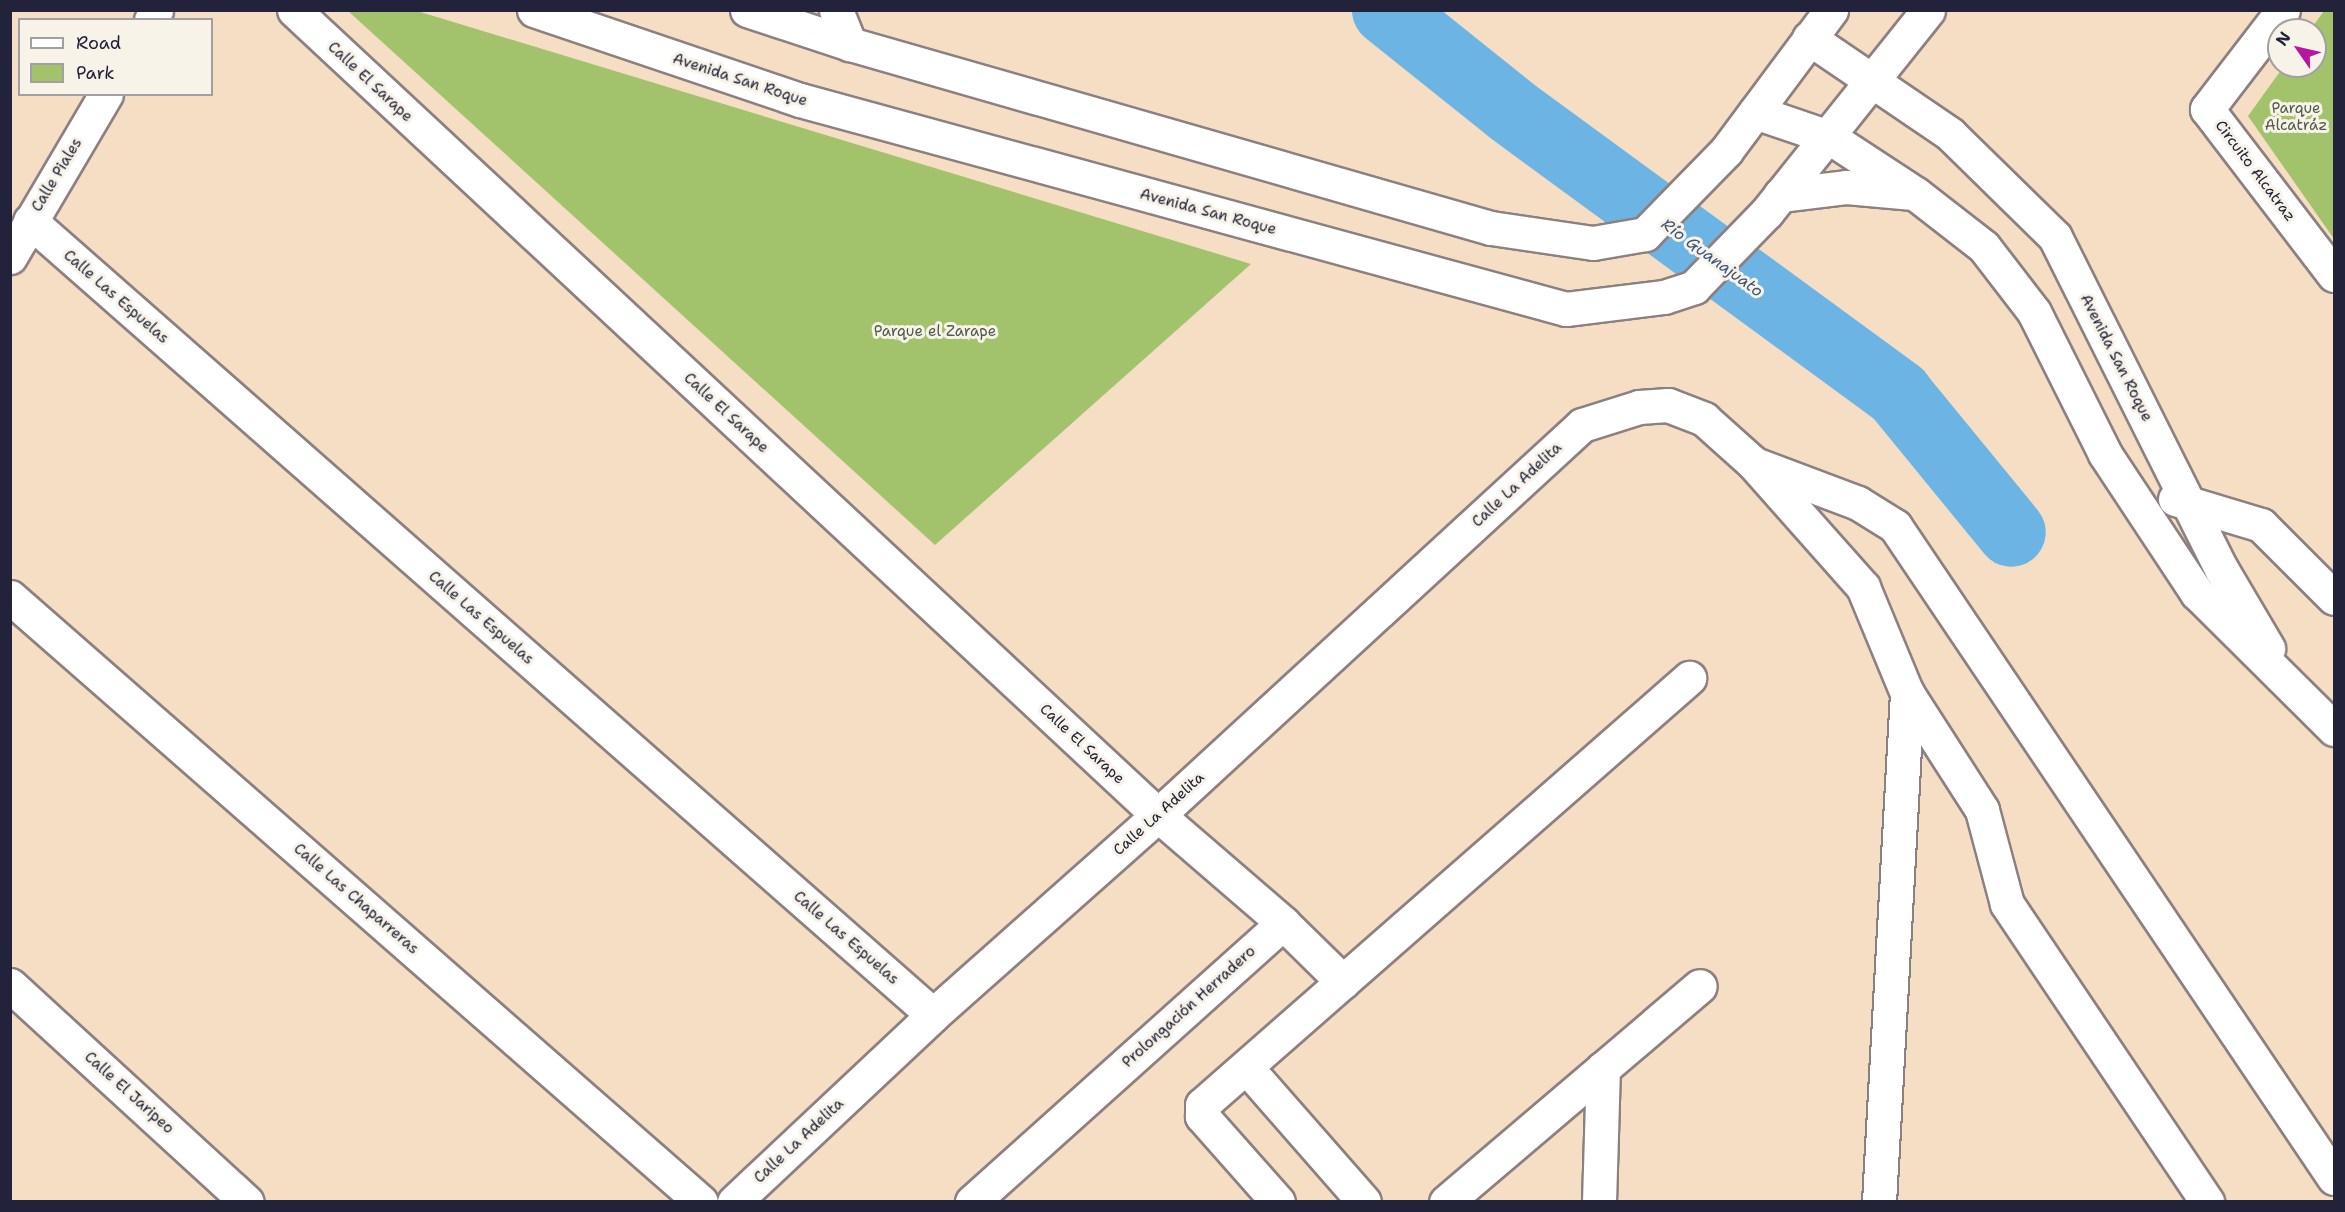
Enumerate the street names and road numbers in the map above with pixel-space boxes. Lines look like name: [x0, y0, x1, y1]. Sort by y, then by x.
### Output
street label: Calle El Sarape: [324, 38, 416, 126]
street label: Avenida San Roque: [670, 50, 810, 110]
street label: Circuito Alcatraz: [2211, 117, 2299, 225]
street label: Calle Piales: [28, 135, 86, 215]
street label: Avenida San Roque: [1138, 185, 1278, 239]
street label: Calle Las Espuelas: [60, 246, 172, 348]
street label: Avenida San Roque: [2076, 291, 2156, 425]
street label: Calle El Sarape: [680, 369, 772, 457]
street label: Calle La Adelita: [1468, 439, 1566, 531]
street label: Calle Las Espuelas: [425, 567, 537, 669]
street label: Calle El Sarape: [1036, 700, 1128, 788]
street label: Calle La Adelita: [1110, 769, 1208, 859]
street label: Calle Las Chaparreras: [290, 840, 422, 958]
street label: Calle Las Espuelas: [790, 887, 902, 989]
street label: Prolongación Herradero: [1119, 942, 1259, 1072]
street label: Calle El Jaripeo: [81, 1048, 177, 1138]
street label: Calle La Adelita: [750, 1095, 848, 1187]

